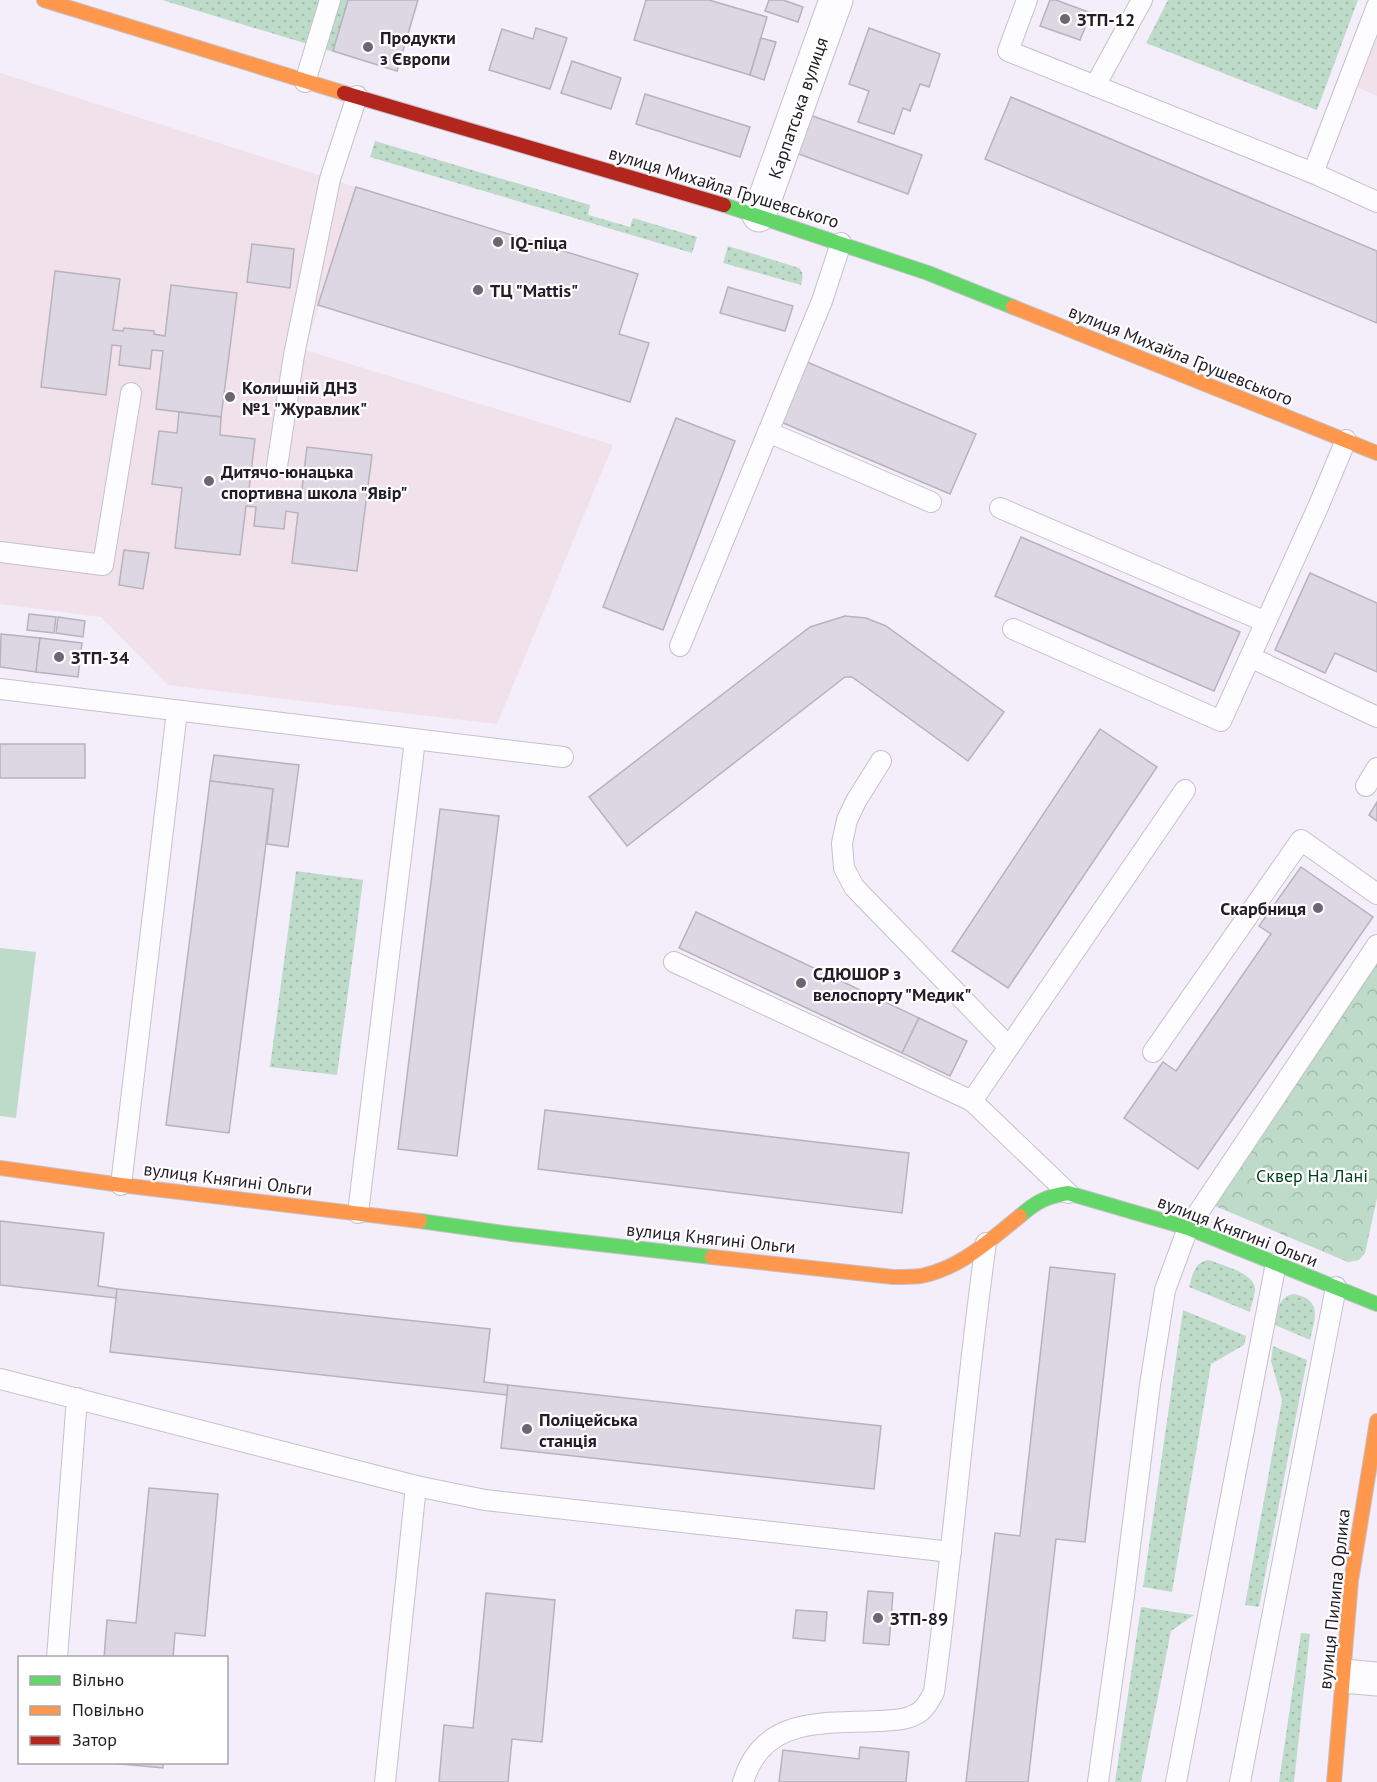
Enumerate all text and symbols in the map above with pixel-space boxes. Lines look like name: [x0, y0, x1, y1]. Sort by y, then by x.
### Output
place label: ЗТП-12: [1077, 8, 1135, 31]
marker: ЗТП-12: [1058, 12, 1072, 26]
place label: Продукти з Європи: [380, 26, 456, 70]
street label: Карпатська вулиця: [763, 34, 833, 182]
marker: Продукти з Європи: [361, 40, 375, 54]
street label: вулиця Михайла Грушевського: [606, 141, 842, 233]
place label: IQ-піца: [510, 231, 567, 254]
marker: IQ-піца: [491, 235, 505, 249]
place label: ТЦ "Mattis": [490, 279, 578, 302]
marker: ТЦ "Mattis": [471, 283, 485, 297]
street label: вулиця Михайла Грушевського: [1065, 299, 1297, 411]
place label: Колишній ДНЗ №1 "Журавлик": [242, 376, 367, 420]
marker: Колишній ДНЗ №1 "Журавлик": [223, 390, 237, 404]
place label: Дитячо-юнацька спортивна школа "Явір": [221, 460, 407, 504]
marker: Дитячо-юнацька спортивна школа "Явір": [202, 474, 216, 488]
place label: ЗТП-34: [71, 646, 129, 669]
marker: ЗТП-34: [52, 650, 66, 664]
place label: Скарбниця: [1220, 897, 1306, 920]
marker: Скарбниця: [1311, 901, 1325, 915]
place label: СДЮШОР з велоспорту "Медик": [813, 962, 971, 1006]
marker: СДЮШОР з велоспорту "Медик": [794, 976, 808, 990]
street label: вулиця Княгині Ольги: [142, 1157, 314, 1201]
park label: Сквер На Лані: [1256, 1164, 1368, 1187]
street label: вулиця Княгині Ольги: [1155, 1190, 1321, 1272]
street label: вулиця Княгині Ольги: [625, 1218, 797, 1258]
place label: Поліцейська станція: [539, 1408, 638, 1452]
marker: Поліцейська станція: [520, 1422, 534, 1436]
street label: вулиця Пилипа Орлика: [1313, 1508, 1355, 1690]
place label: ЗТП-89: [890, 1607, 948, 1630]
marker: ЗТП-89: [871, 1611, 885, 1625]
legend: [18, 1656, 228, 1764]
text: Вільно: [72, 1668, 124, 1691]
text: Повільно: [72, 1698, 144, 1721]
text: Затор: [72, 1728, 117, 1751]

